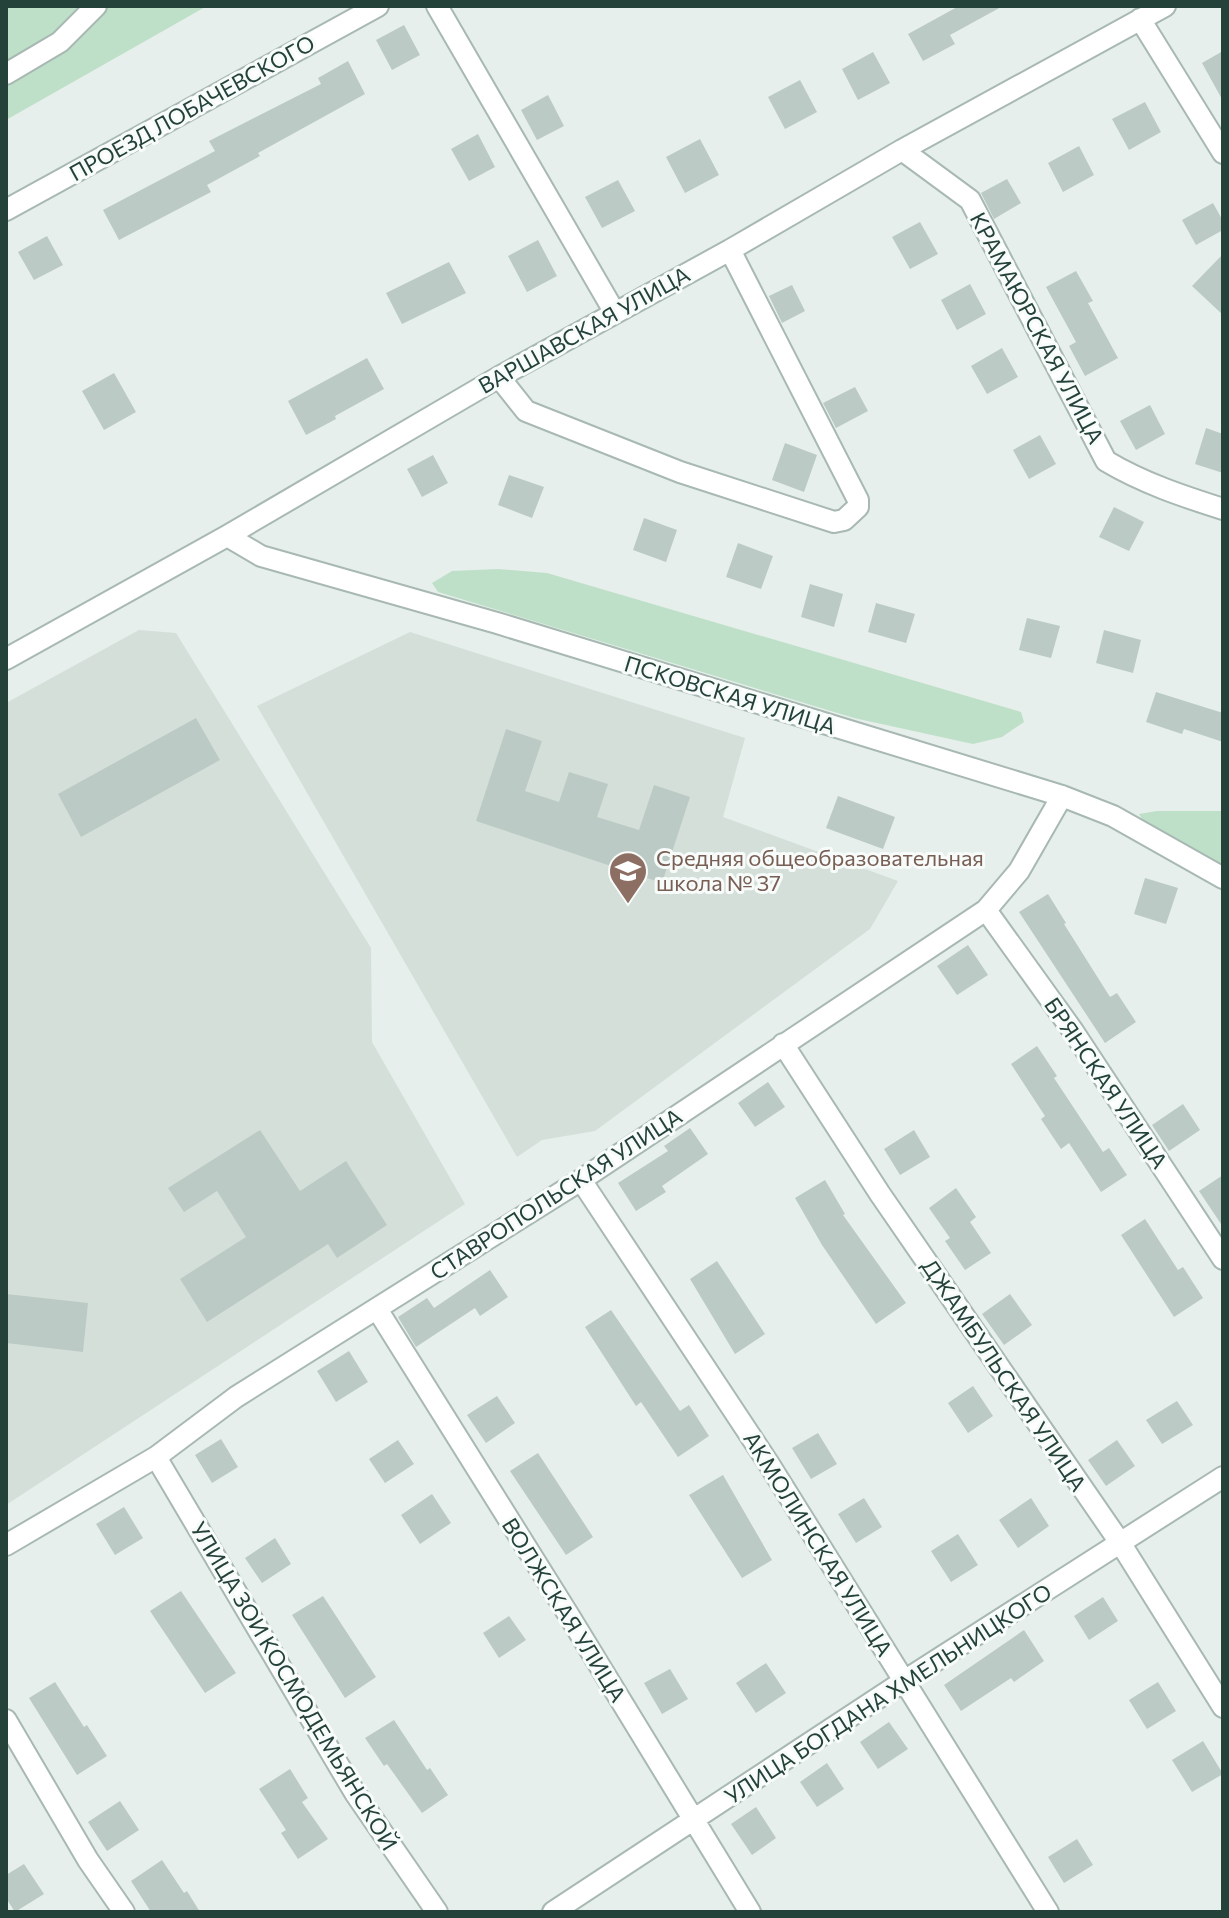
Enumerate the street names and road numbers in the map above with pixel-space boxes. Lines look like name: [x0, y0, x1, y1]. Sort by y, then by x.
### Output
street label: ПРОЕЗД ЛОБАЧЕВСКОГО: [64, 29, 319, 186]
street label: КРАМАЮРСКАЯ УЛИЦА: [965, 207, 1110, 448]
street label: ВАРШАВСКАЯ УЛИЦА: [473, 260, 694, 399]
street label: ПСКОВСКАЯ УЛИЦА: [621, 650, 839, 740]
street label: БРЯНСКАЯ УЛИЦА: [1039, 992, 1174, 1173]
street label: СТАВРОПОЛЬСКАЯ УЛИЦА: [425, 1102, 687, 1285]
street label: ДЖАМБУЛЬСКАЯ УЛИЦА: [916, 1253, 1092, 1496]
street label: АКМОЛИНСКАЯ УЛИЦА: [738, 1426, 899, 1661]
street label: ВОЛЖСКАЯ УЛИЦА: [497, 1513, 632, 1707]
street label: УЛИЦА ЗОИ КОСМОДЕМЬЯНСКОЙ: [185, 1516, 404, 1855]
street label: УЛИЦА БОГДАНА ХМЕЛЬНИЦКОГО: [719, 1578, 1056, 1810]

